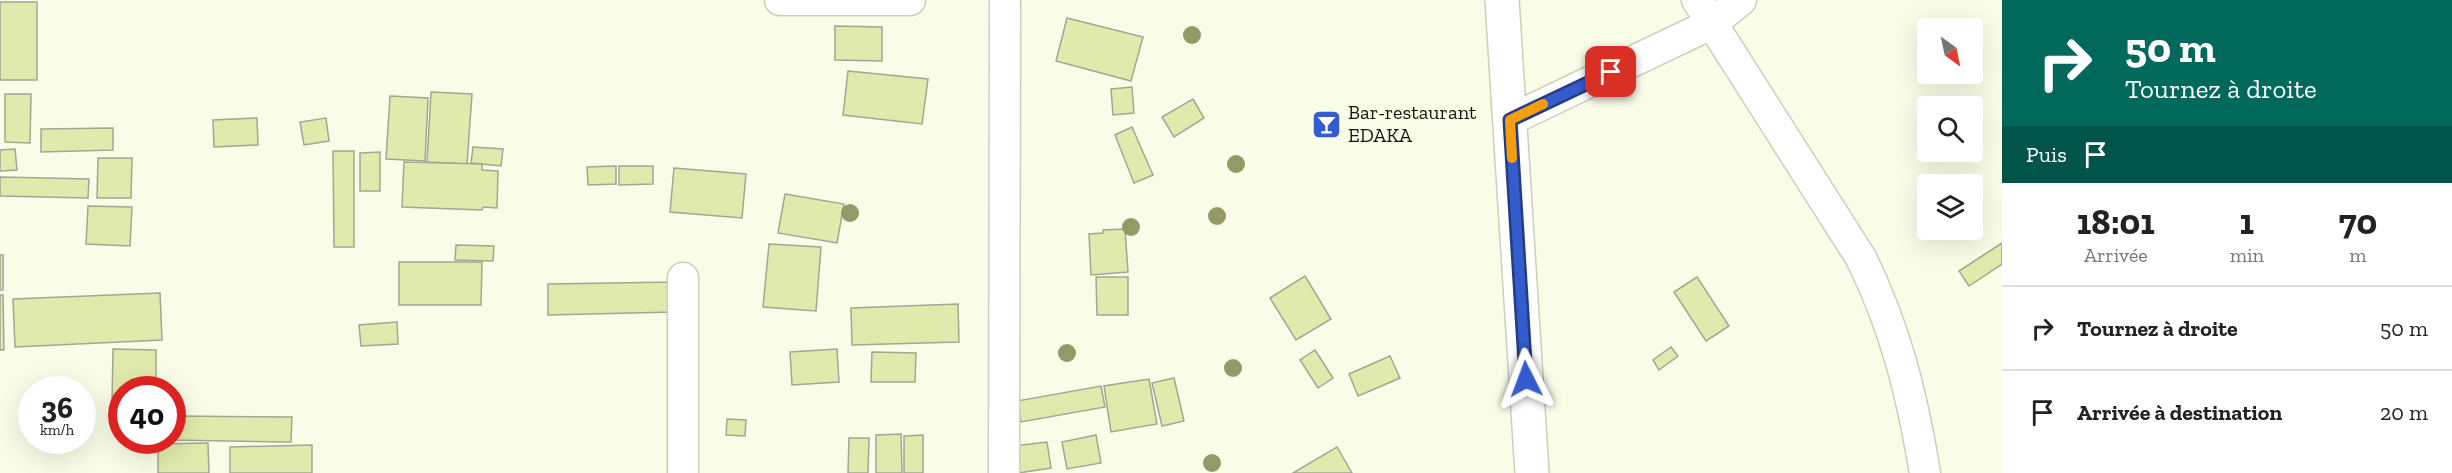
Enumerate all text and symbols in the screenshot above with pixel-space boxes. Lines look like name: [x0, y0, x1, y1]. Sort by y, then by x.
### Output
north arrow: [1917, 18, 1983, 84]
map controls: [1917, 18, 1983, 240]
text: 50 m: [2125, 22, 2216, 73]
icon: right: [2026, 24, 2104, 102]
pin: [1585, 46, 1636, 97]
icon: arrive: [1594, 55, 1627, 88]
text: Tournez à droite: [2125, 73, 2317, 105]
button: search: [1917, 96, 1983, 162]
place label: Bar-restaurant EDAKA: [1348, 100, 1477, 147]
bar icon: Bar-restaurant EDAKA: [1311, 108, 1343, 140]
icon: arrive: [2079, 138, 2112, 171]
text: Puis: [2026, 141, 2067, 168]
button: layers: [1917, 174, 1983, 240]
text: 18:01: [2077, 200, 2155, 243]
text: 1: [2240, 200, 2254, 243]
text: 70: [2339, 200, 2377, 243]
text: Arrivée: [2084, 243, 2148, 267]
text: min: [2230, 243, 2264, 267]
text: m: [2349, 243, 2367, 267]
icon: right: [2026, 312, 2059, 345]
text: Tournez à droite: [2077, 315, 2238, 342]
text: 50 m: [2380, 315, 2428, 342]
position arrow: [1494, 347, 1558, 411]
speed limit sign: 40: [108, 376, 186, 454]
text: 36: [41, 390, 73, 426]
icon: arrive: [2026, 396, 2059, 429]
text: Arrivée à destination: [2077, 399, 2282, 426]
text: 20 m: [2380, 399, 2428, 426]
text: km/h: [40, 421, 74, 439]

